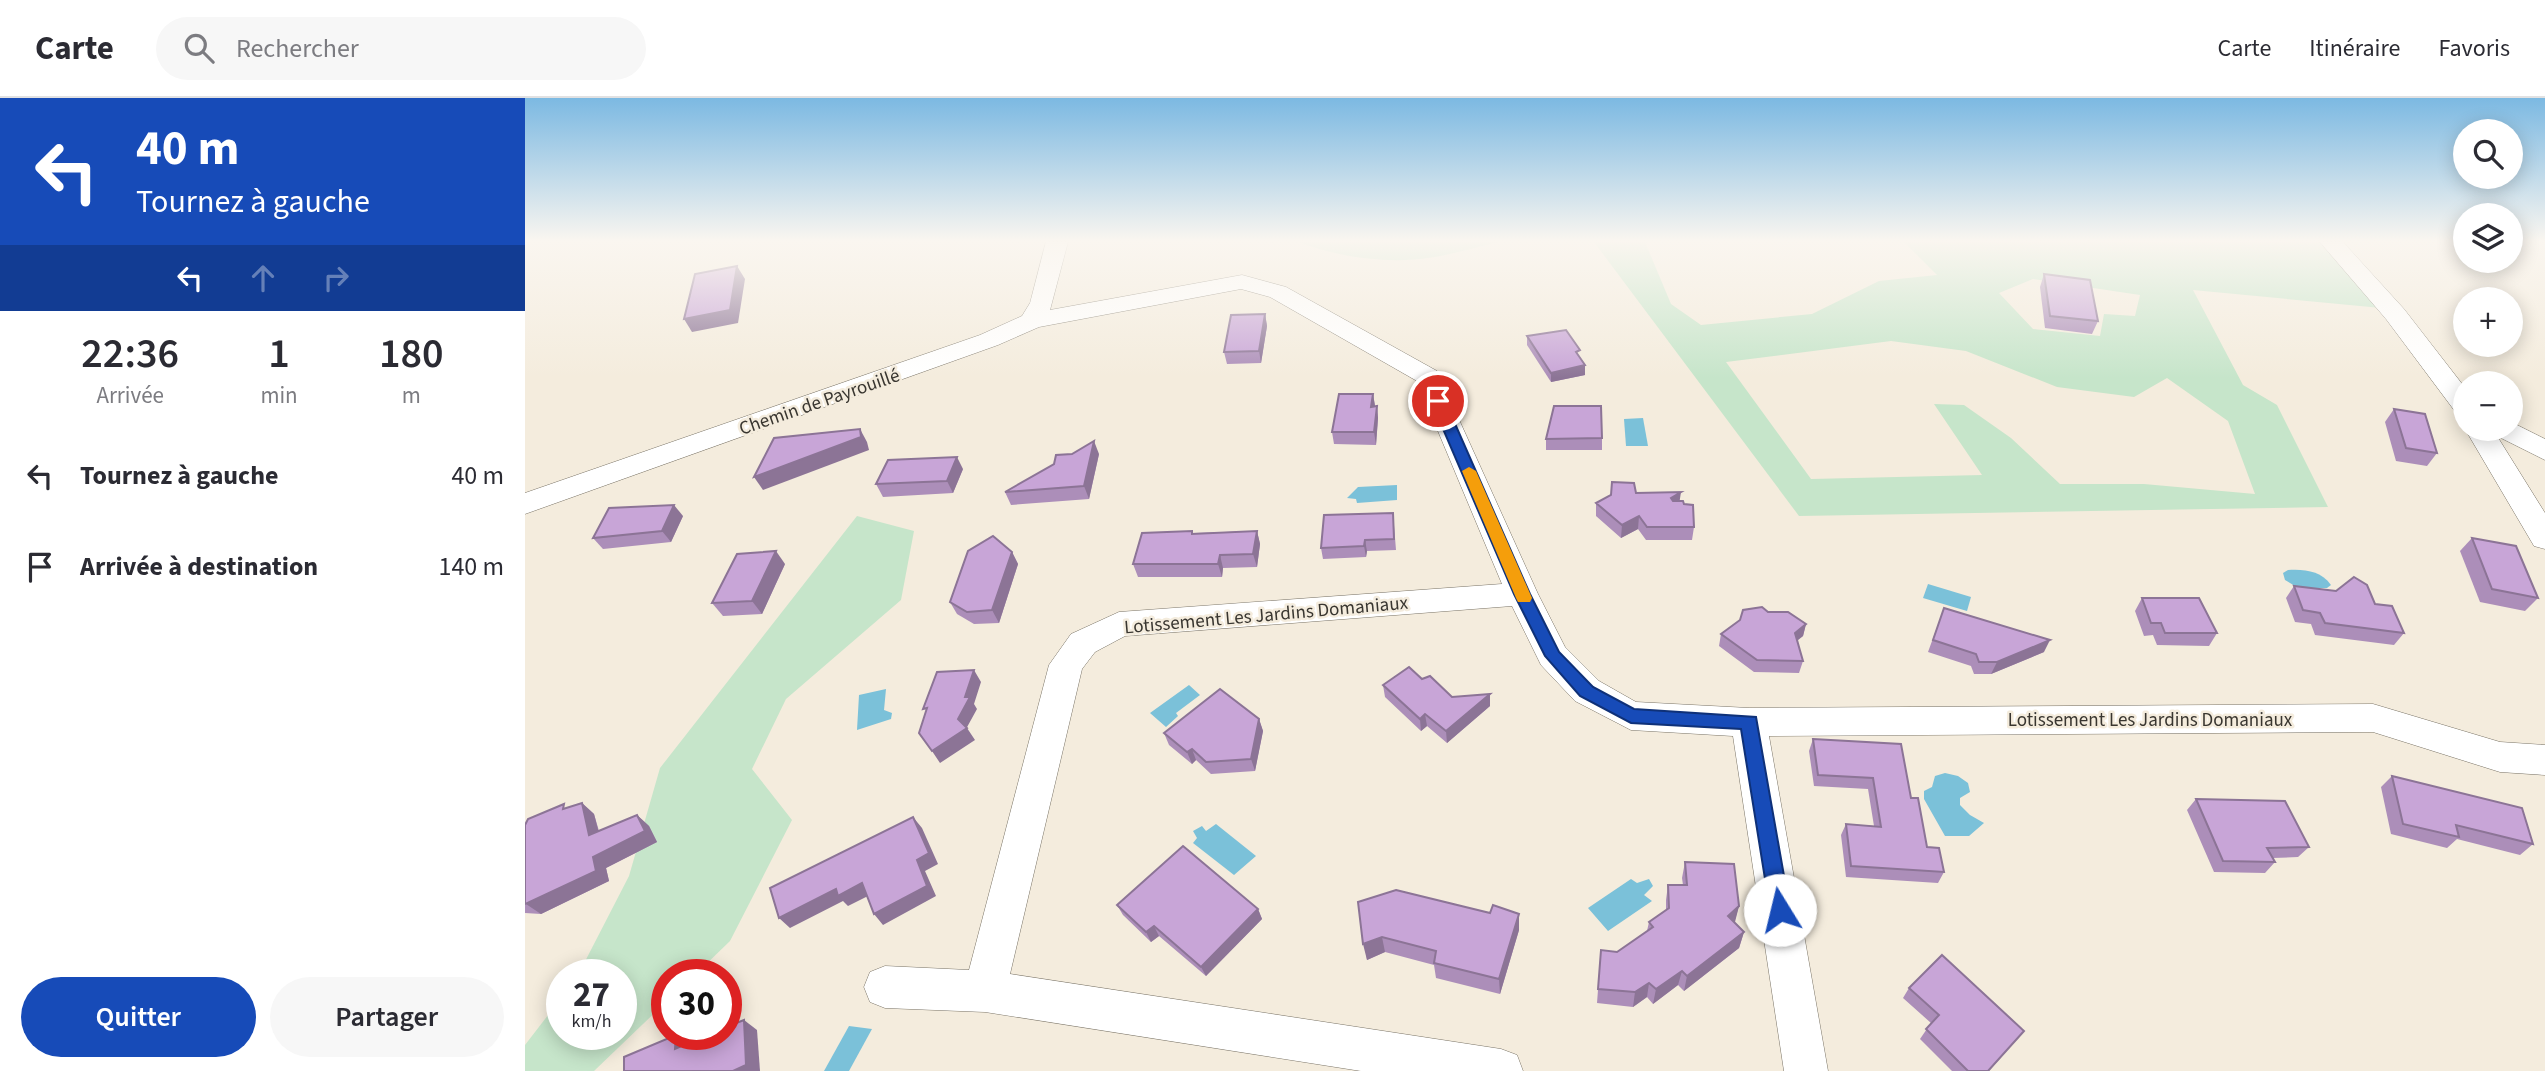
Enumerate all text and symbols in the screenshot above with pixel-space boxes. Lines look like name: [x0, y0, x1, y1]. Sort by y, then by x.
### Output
search box: [156, 17, 646, 80]
text: Carte: [35, 25, 114, 72]
icon: search: [180, 29, 218, 67]
text: Rechercher: [236, 30, 359, 67]
text: Carte: [2217, 31, 2271, 66]
text: Itinéraire: [2309, 31, 2400, 66]
text: Favoris: [2438, 31, 2510, 66]
text: 40 m: [136, 114, 240, 184]
map controls: [2453, 119, 2523, 441]
button: search: [2453, 119, 2523, 189]
icon: left: [21, 126, 112, 217]
text: Tournez à gauche: [136, 179, 370, 225]
button: layers: [2453, 203, 2523, 273]
icon: left: [171, 259, 209, 297]
icon: ahead: [244, 259, 282, 297]
icon: right: [317, 259, 355, 297]
button: +: [2453, 287, 2523, 357]
text: 22:36: [81, 324, 179, 384]
text: 1: [268, 324, 290, 384]
text: 180: [379, 324, 444, 384]
street label: Chemin de Payrouillé: [736, 362, 903, 443]
pin: [1408, 371, 1468, 431]
button: −: [2453, 371, 2523, 441]
text: Arrivée: [96, 379, 164, 412]
text: min: [260, 379, 298, 412]
text: m: [402, 379, 421, 412]
icon: arrive: [1419, 382, 1457, 420]
icon: left: [21, 457, 59, 495]
text: Tournez à gauche: [80, 457, 279, 494]
text: 40 m: [451, 457, 504, 494]
icon: arrive: [21, 548, 59, 586]
text: Arrivée à destination: [80, 548, 318, 585]
text: 140 m: [438, 548, 504, 585]
street label: Lotissement Les Jardins Domaniaux: [1123, 590, 1410, 641]
street label: Lotissement Les Jardins Domaniaux: [2008, 707, 2293, 734]
position arrow: [1743, 873, 1817, 947]
speed limit sign: 30: [651, 959, 742, 1050]
text: 27: [573, 970, 610, 1020]
button: Quitter: [21, 977, 256, 1057]
button: Partager: [270, 977, 504, 1057]
text: km/h: [572, 1009, 611, 1034]

